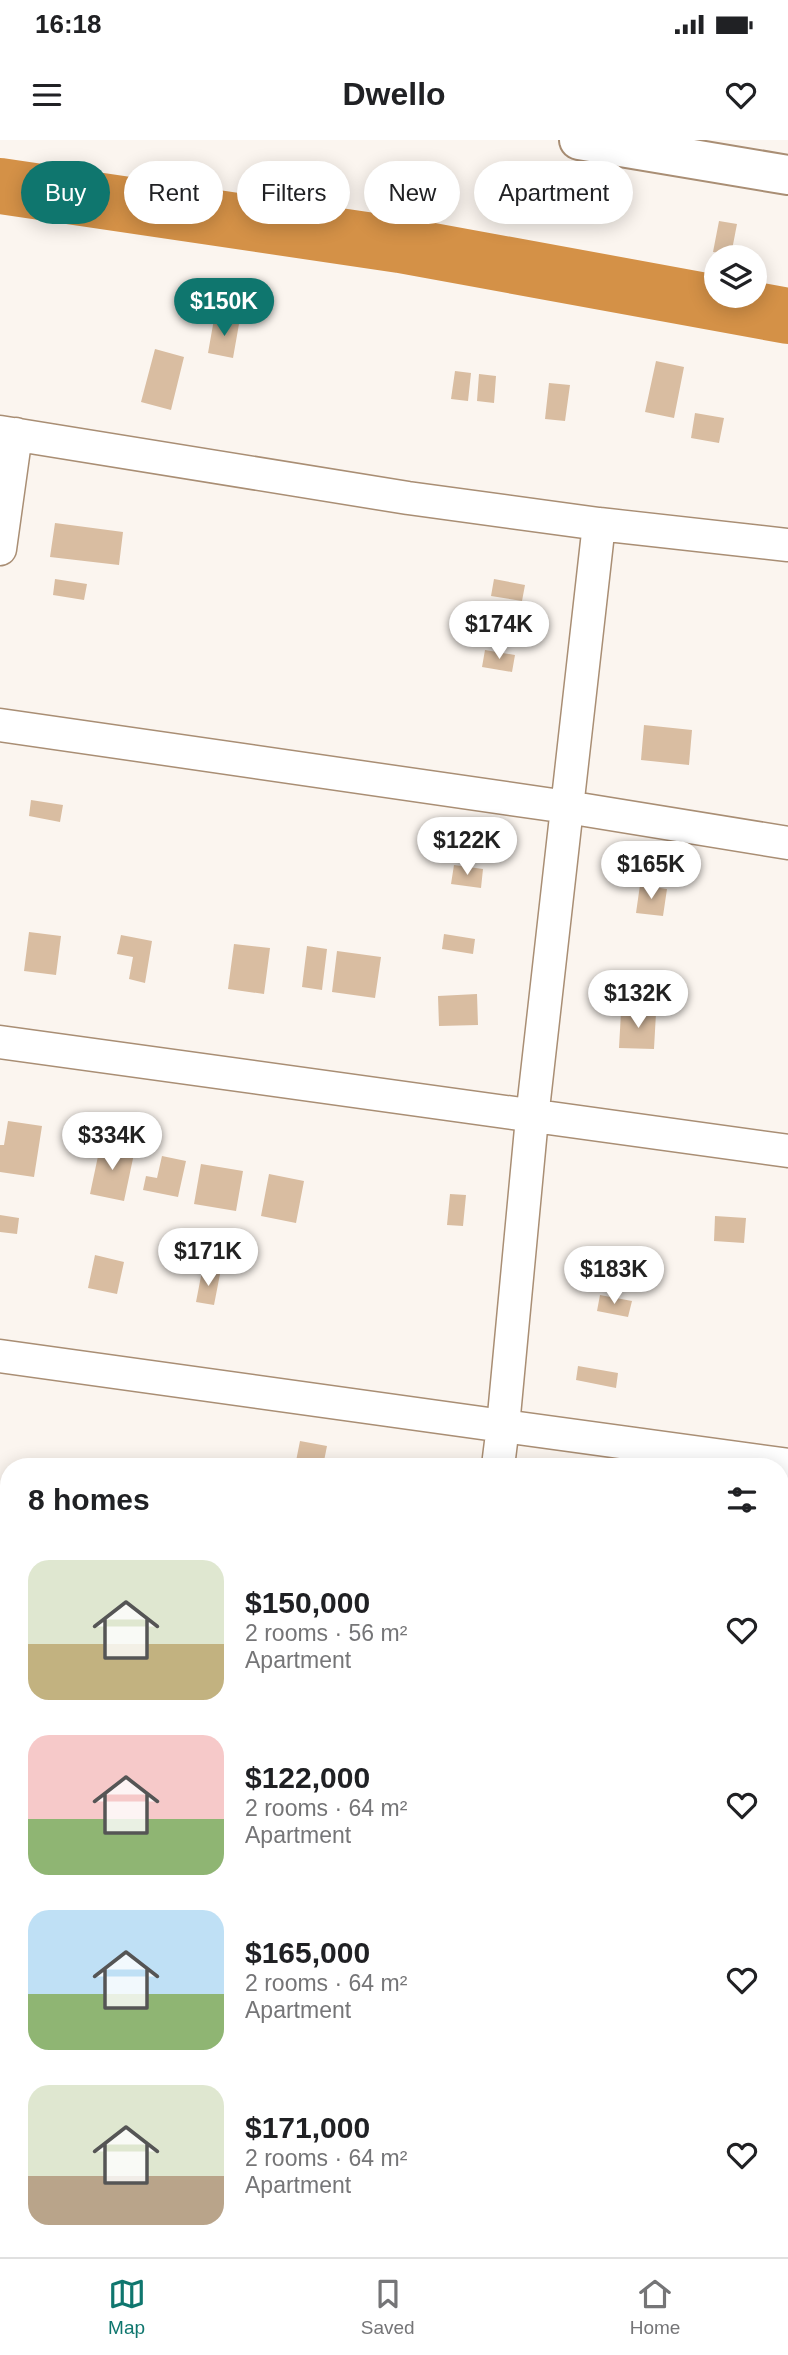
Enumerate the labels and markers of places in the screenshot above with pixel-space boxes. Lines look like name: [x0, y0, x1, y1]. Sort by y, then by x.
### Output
pin: $150K: [175, 278, 273, 338]
pin: $174K: [450, 602, 548, 661]
pin: $122K: [418, 818, 516, 877]
pin: $165K: [602, 842, 700, 901]
pin: $132K: [589, 970, 687, 1030]
pin: $334K: [63, 1112, 161, 1172]
pin: $171K: [159, 1228, 257, 1288]
pin: $183K: [565, 1246, 663, 1306]

